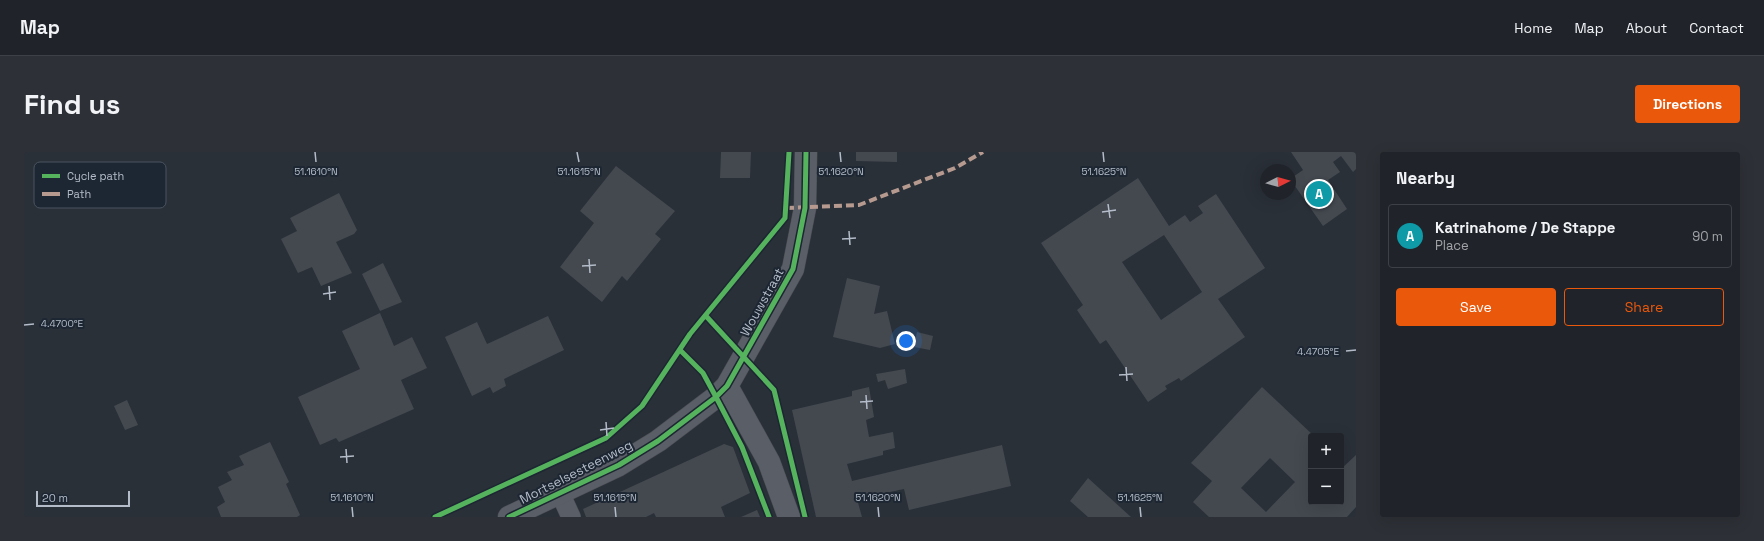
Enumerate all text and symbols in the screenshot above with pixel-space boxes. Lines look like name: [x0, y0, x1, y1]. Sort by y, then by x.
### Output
text: Map: [20, 15, 60, 40]
text: Home: [1514, 19, 1552, 37]
text: Map: [1574, 19, 1604, 37]
text: About: [1626, 19, 1667, 37]
text: Contact: [1689, 19, 1744, 37]
button: Directions: [1635, 85, 1740, 123]
text: Find us: [24, 86, 121, 122]
legend: [34, 162, 166, 208]
north arrow: [1260, 164, 1296, 200]
text: 51.1610°N: [294, 165, 338, 178]
text: 51.1615°N: [557, 165, 601, 178]
text: 51.1620°N: [818, 165, 864, 178]
text: 51.1625°N: [1082, 165, 1126, 178]
text: Nearby: [1396, 167, 1455, 189]
text: Cycle path: [67, 169, 124, 183]
pin: A: [1306, 179, 1332, 209]
text: Path: [67, 187, 91, 201]
text: Katrinahome / De Stappe: [1435, 218, 1615, 237]
text: A: [1406, 228, 1414, 245]
text: 90 m: [1692, 228, 1723, 245]
text: Place: [1435, 237, 1469, 254]
street label: Wouwstraat: [736, 265, 788, 339]
button: Save: [1396, 288, 1556, 326]
button: Share: [1564, 288, 1724, 326]
text: 4.4700°E: [41, 317, 84, 330]
your location: [896, 331, 916, 351]
text: 4.4705°E: [1297, 345, 1339, 358]
map controls: [1308, 433, 1344, 505]
button: +: [1308, 433, 1344, 469]
street label: Mortselsesteenweg: [517, 436, 635, 508]
button: −: [1308, 469, 1344, 505]
scale bar: [36, 489, 130, 508]
text: 20 m: [42, 491, 68, 505]
text: 51.1610°N: [330, 491, 374, 504]
text: 51.1615°N: [593, 491, 637, 504]
text: 51.1620°N: [855, 491, 901, 504]
text: 51.1625°N: [1118, 491, 1162, 504]

